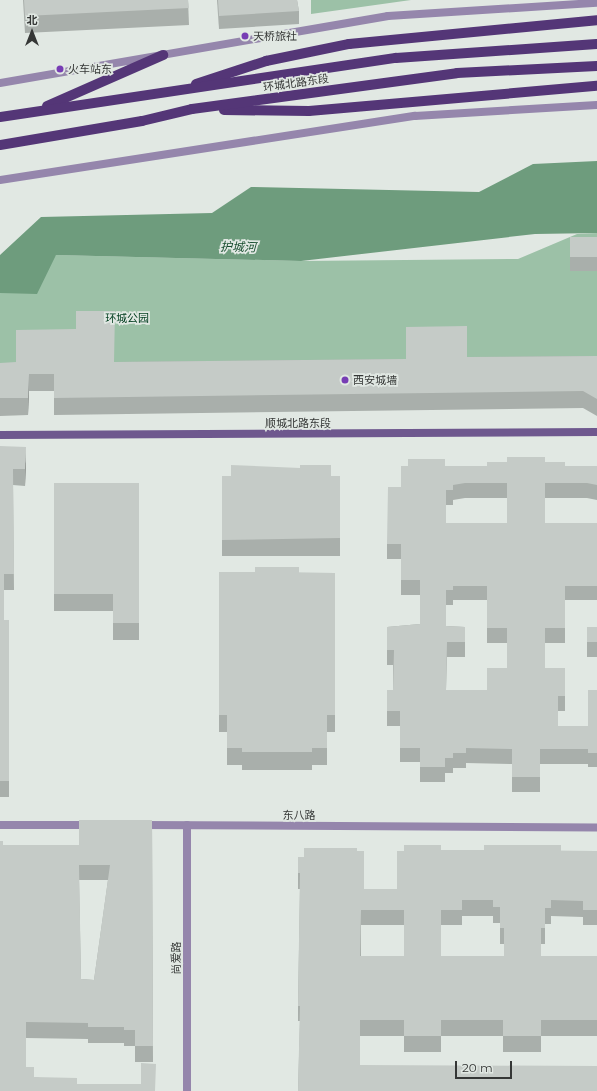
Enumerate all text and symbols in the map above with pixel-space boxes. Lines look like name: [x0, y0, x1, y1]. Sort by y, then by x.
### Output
north arrow: [12, 12, 52, 52]
text: 北: [27, 13, 38, 27]
place label: 天桥旅社: [253, 29, 297, 43]
marker: 天桥旅社: [240, 31, 250, 41]
place label: 火车站东: [68, 62, 112, 76]
marker: 火车站东: [55, 64, 65, 74]
street label: 环城北路东段: [262, 72, 330, 94]
water label: 护城河: [220, 239, 256, 255]
park label: 环城公园: [105, 311, 149, 325]
place label: 西安城墙: [353, 373, 397, 387]
marker: 西安城墙: [340, 375, 350, 385]
street label: 顺城北路东段: [265, 416, 331, 430]
street label: 东八路: [283, 808, 315, 822]
street label: 尚爱路: [169, 942, 183, 974]
scale bar: [457, 1053, 514, 1079]
text: 20 m: [462, 1060, 493, 1075]

